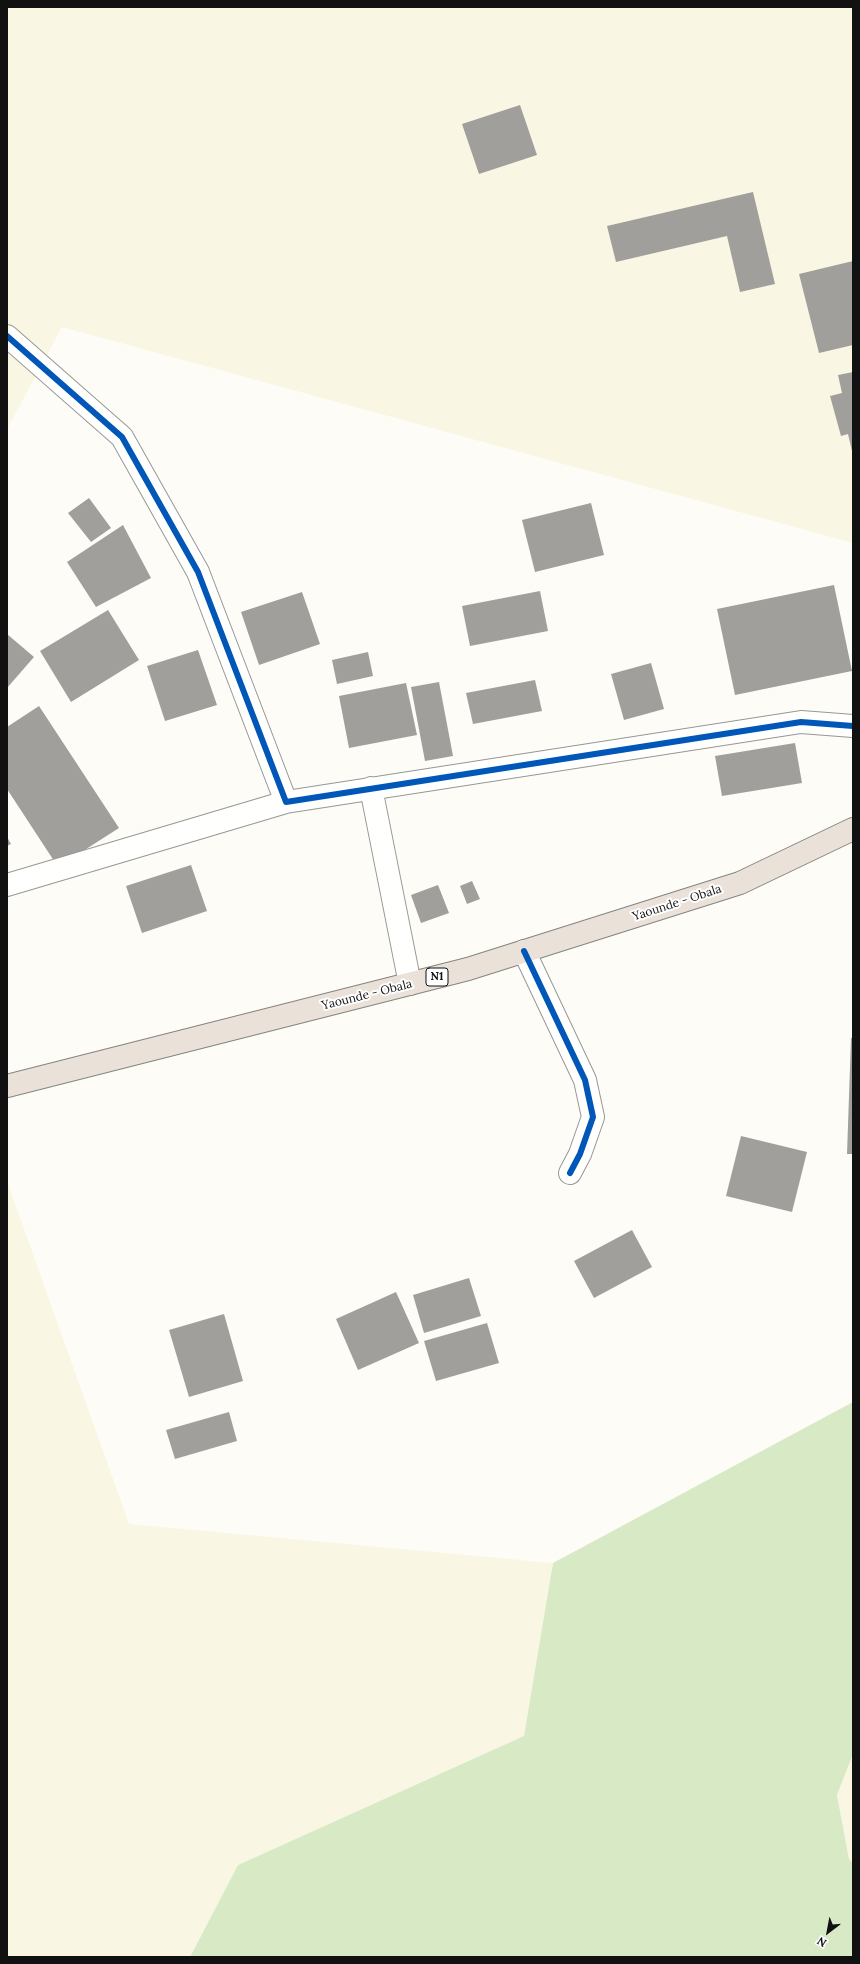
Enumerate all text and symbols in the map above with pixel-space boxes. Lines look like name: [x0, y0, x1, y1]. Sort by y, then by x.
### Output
street label: Yaounde - Obala: [631, 882, 723, 924]
road number: N1: [426, 968, 448, 986]
street label: Yaounde - Obala: [320, 977, 414, 1013]
north arrow: [808, 1912, 848, 1952]
text: N: [814, 1934, 829, 1950]

